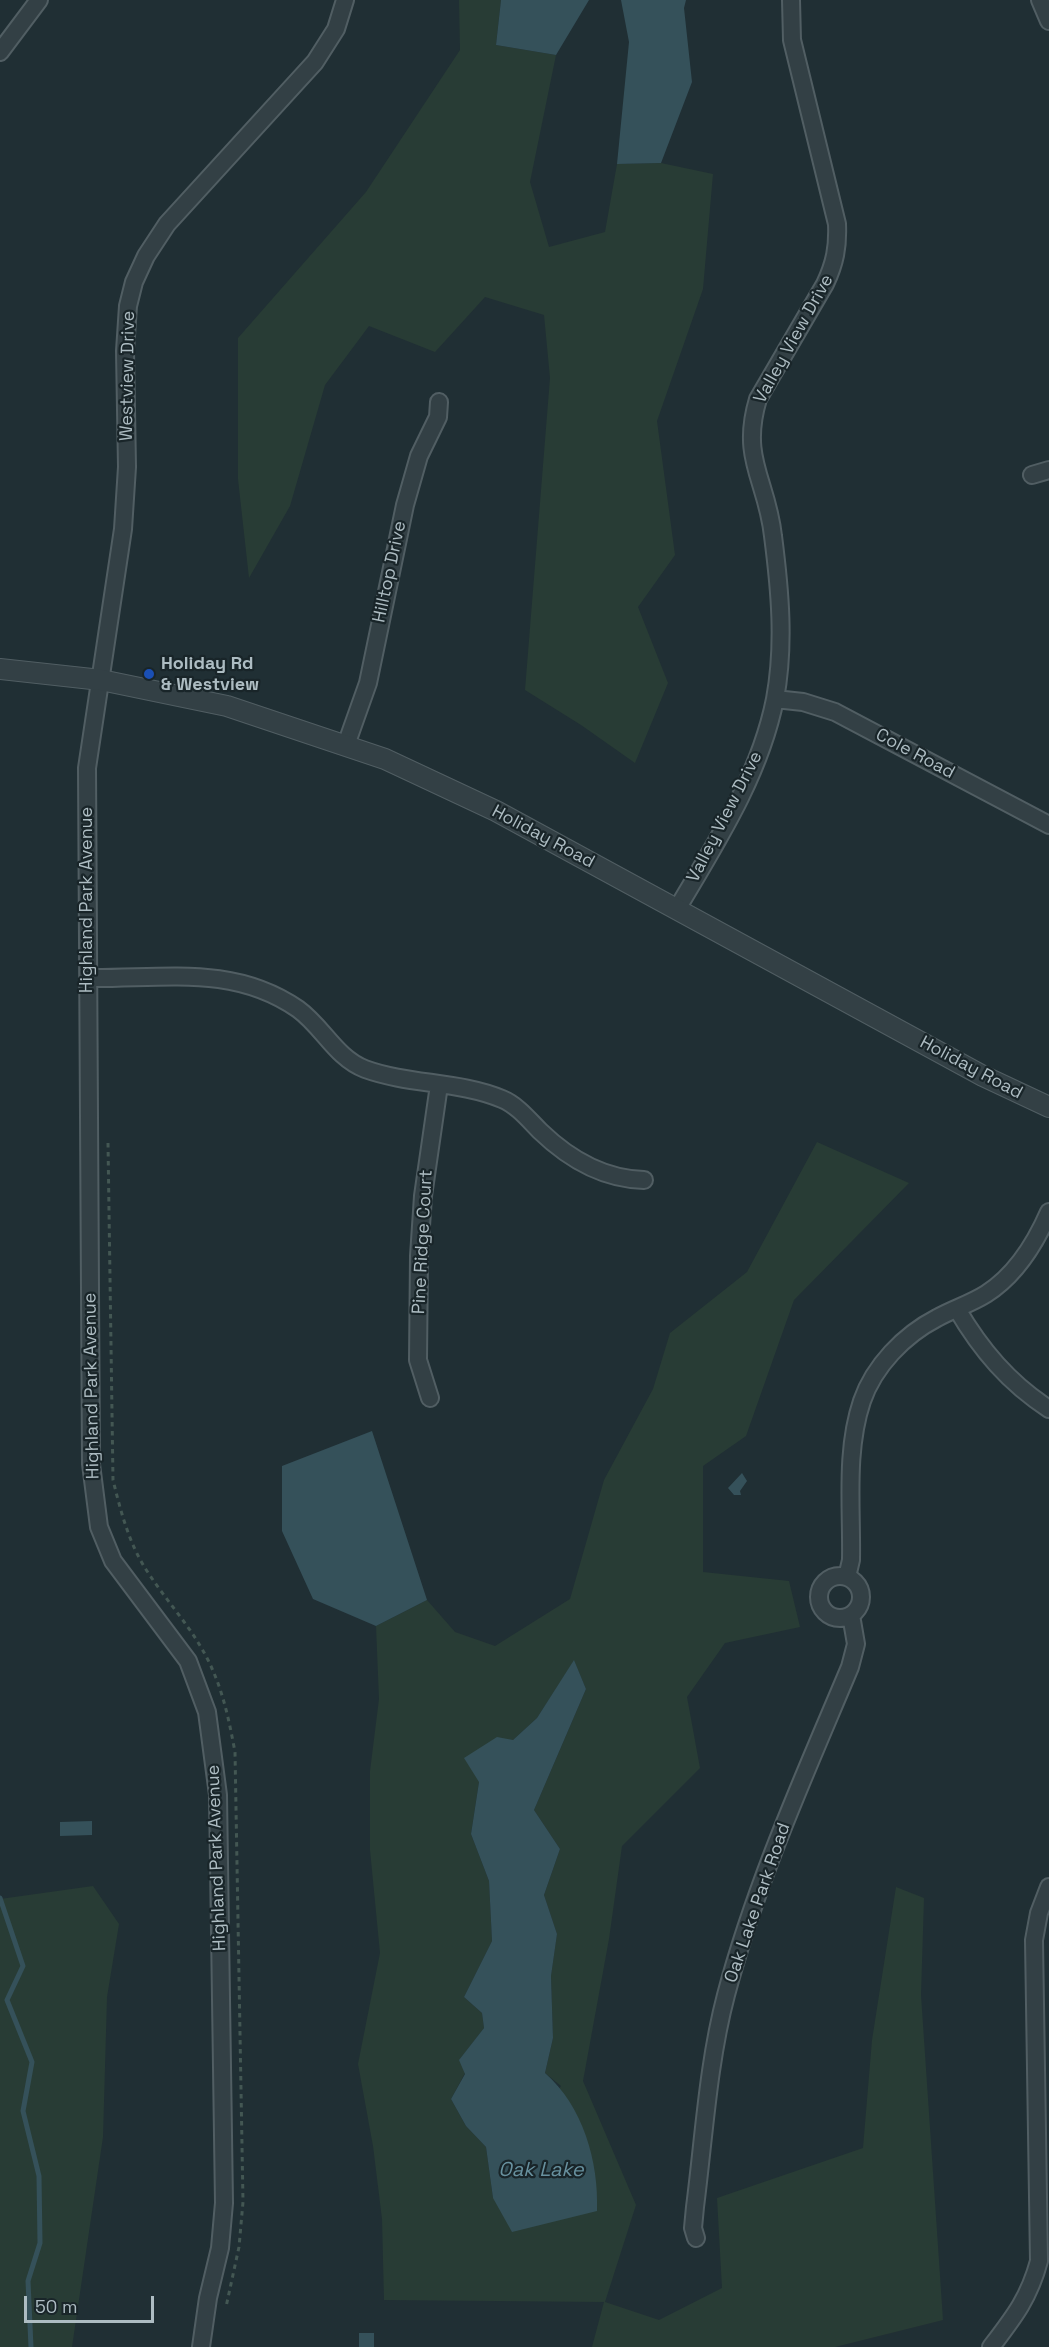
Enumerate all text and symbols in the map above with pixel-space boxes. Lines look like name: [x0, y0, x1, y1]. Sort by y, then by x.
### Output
street label: Valley View Drive: [750, 271, 838, 407]
street label: Westview Drive: [116, 311, 140, 441]
street label: Hilltop Drive: [369, 519, 411, 625]
place label: Holiday Rd & Westview: [161, 653, 259, 696]
marker: Holiday Rd & Westview: [142, 667, 156, 681]
street label: Cole Road: [872, 724, 958, 784]
street label: Valley View Drive: [683, 748, 767, 886]
street label: Holiday Road: [488, 801, 598, 873]
street label: Highland Park Avenue: [76, 807, 98, 993]
street label: Holiday Road: [916, 1032, 1026, 1104]
street label: Pine Ridge Court: [408, 1169, 438, 1315]
street label: Highland Park Avenue: [80, 1293, 104, 1479]
street label: Highland Park Avenue: [203, 1764, 231, 1952]
street label: Oak Lake Park Road: [721, 1820, 795, 1986]
water label: Oak Lake: [498, 2159, 584, 2183]
scale bar: [27, 2284, 158, 2322]
text: 50 m: [35, 2295, 77, 2318]

